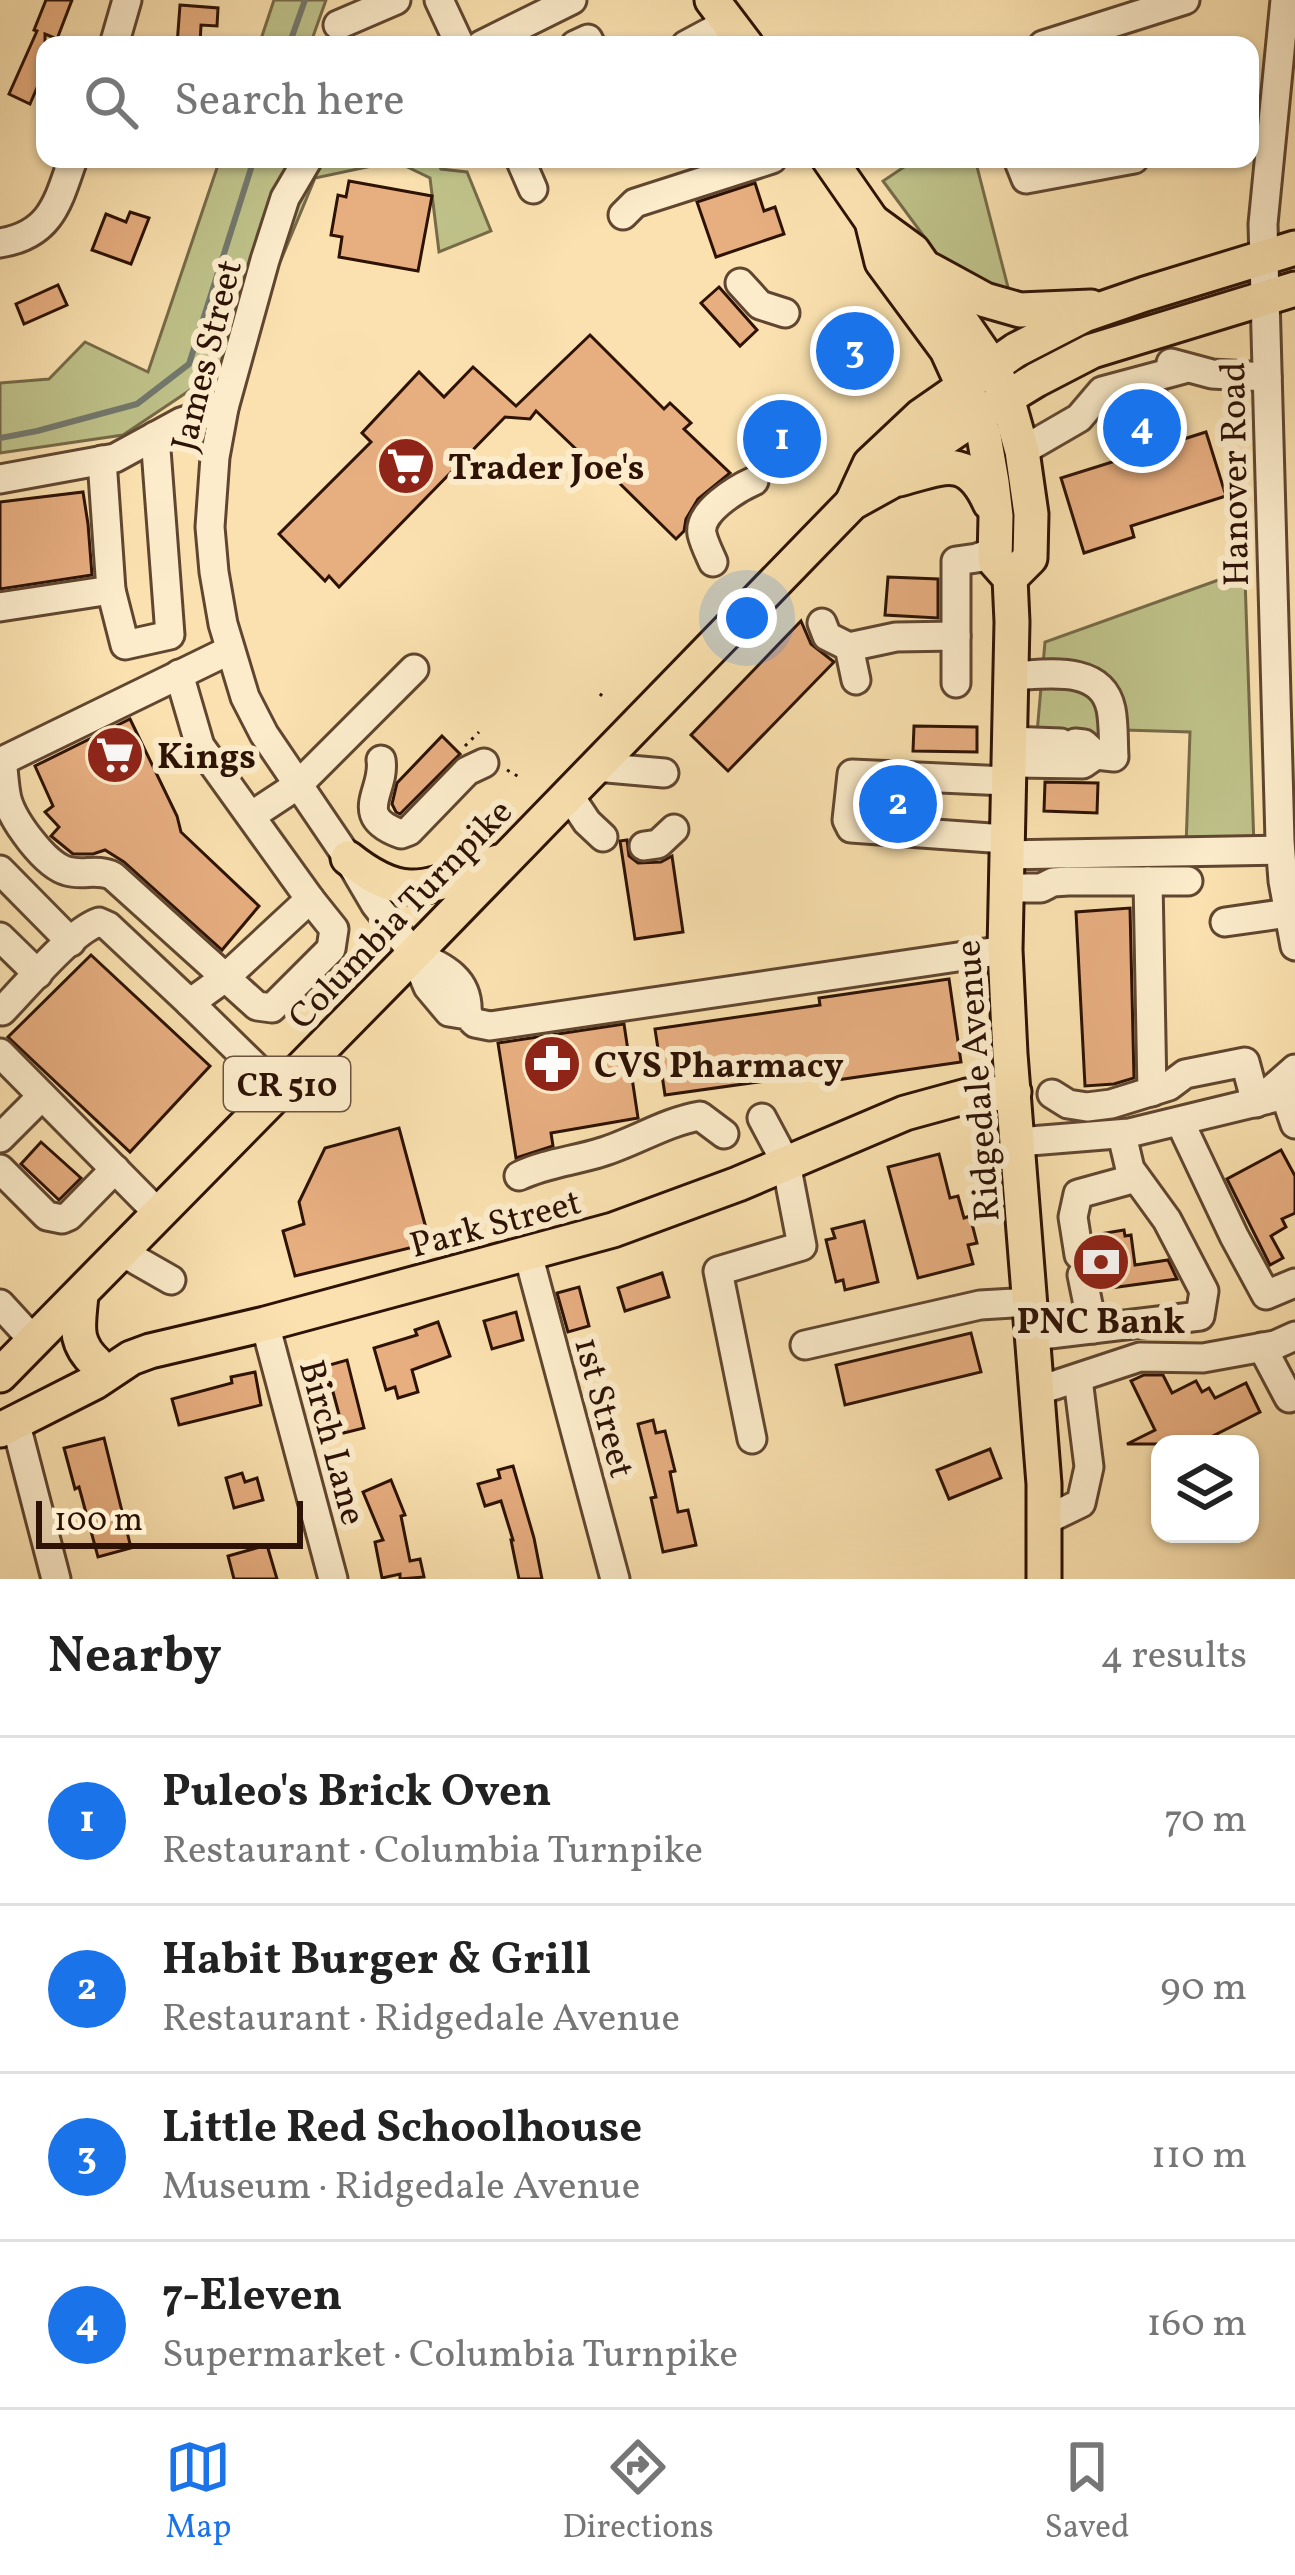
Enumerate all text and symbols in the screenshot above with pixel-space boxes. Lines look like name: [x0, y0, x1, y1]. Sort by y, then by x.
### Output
search box: [36, 36, 1259, 168]
icon: search: [78, 69, 144, 135]
text: Search here: [174, 71, 405, 134]
street label: James Street: [161, 255, 257, 457]
pin: 3: [816, 306, 894, 396]
street label: Hanover Road: [1210, 361, 1264, 587]
pin: 4: [1103, 383, 1181, 473]
pin: 1: [743, 394, 821, 484]
supermarket icon: Trader Joe's: [375, 435, 437, 497]
place label: Trader Joe's: [448, 445, 644, 495]
your location: [717, 588, 777, 648]
supermarket icon: Kings: [84, 724, 146, 786]
place label: Kings: [157, 734, 256, 784]
pin: 2: [859, 759, 937, 849]
street label: Columbia Turnpike: [278, 789, 525, 1042]
street label: Ridgedale Avenue: [945, 938, 1015, 1223]
pharmacy icon: CVS Pharmacy: [521, 1033, 583, 1095]
place label: CVS Pharmacy: [594, 1043, 844, 1093]
road number: CR 510: [224, 1057, 350, 1111]
street label: Park Street: [405, 1179, 587, 1273]
bank icon: PNC Bank: [1070, 1231, 1132, 1293]
place label: PNC Bank: [1017, 1299, 1186, 1349]
street label: 1st Street: [559, 1332, 645, 1484]
street label: Birch Lane: [284, 1355, 376, 1531]
map controls: [1151, 1435, 1259, 1543]
button: layers: [1151, 1435, 1259, 1543]
scale bar: [36, 1495, 303, 1548]
text: 100 m: [54, 1499, 143, 1545]
text: Nearby: [48, 1622, 222, 1693]
text: 4 results: [1100, 1630, 1247, 1684]
text: Puleo's Brick Oven: [162, 1762, 552, 1825]
text: 1: [79, 1794, 95, 1848]
text: 70 m: [1164, 1794, 1247, 1848]
text: Restaurant · Columbia Turnpike: [162, 1825, 703, 1879]
text: Habit Burger & Grill: [162, 1930, 591, 1993]
text: 2: [77, 1962, 97, 2016]
text: 90 m: [1160, 1962, 1247, 2016]
text: Restaurant · Ridgedale Avenue: [162, 1993, 680, 2047]
text: Little Red Schoolhouse: [162, 2098, 642, 2161]
text: 3: [77, 2130, 97, 2184]
text: 110 m: [1151, 2130, 1247, 2184]
text: Museum · Ridgedale Avenue: [162, 2161, 640, 2215]
text: 7-Eleven: [162, 2266, 342, 2329]
text: 4: [75, 2298, 99, 2352]
text: 160 m: [1146, 2298, 1247, 2352]
text: Supermarket · Columbia Turnpike: [162, 2329, 738, 2383]
tab: Map: [165, 2434, 232, 2552]
tab: Directions: [562, 2434, 714, 2552]
tab: Saved: [1045, 2434, 1130, 2552]

